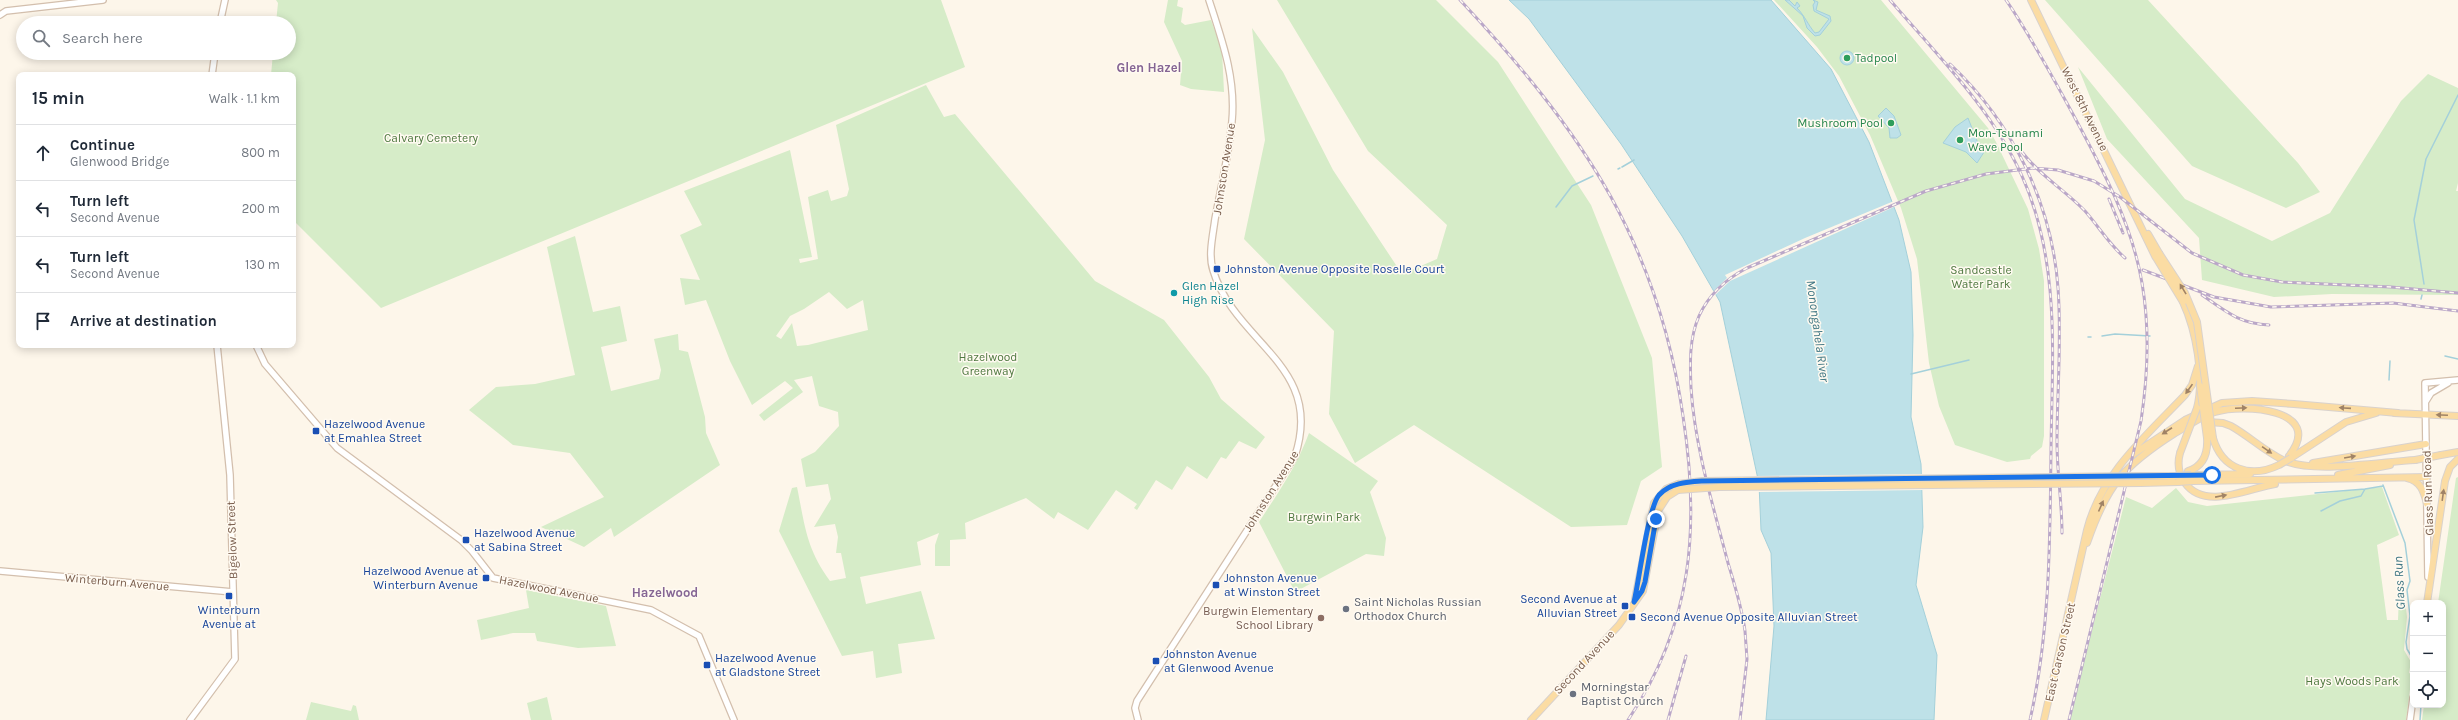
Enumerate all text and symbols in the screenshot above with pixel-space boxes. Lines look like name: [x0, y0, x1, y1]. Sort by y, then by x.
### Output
search box: [16, 16, 296, 60]
icon: search: [30, 27, 52, 49]
text: Search here: [62, 29, 143, 47]
place label: Tadpool: [1855, 51, 1897, 65]
marker: Tadpool: [1842, 53, 1852, 63]
district label: Glen Hazel: [1116, 60, 1182, 75]
street label: West 8th Avenue: [2059, 65, 2111, 153]
text: 15 min: [32, 88, 85, 108]
text: Walk · 1.1 km: [209, 91, 280, 106]
place label: Mushroom Pool: [1797, 116, 1883, 130]
marker: Mushroom Pool: [1886, 118, 1896, 128]
street label: Johnston Avenue: [1210, 122, 1238, 216]
place label: Mon-Tsunami Wave Pool: [1968, 126, 2043, 154]
park label: Calvary Cemetery: [384, 131, 479, 145]
marker: Mon-Tsunami Wave Pool: [1955, 135, 1965, 145]
text: Continue: [70, 136, 135, 154]
icon: ahead: [32, 142, 54, 164]
text: 800 m: [241, 145, 280, 160]
text: Glenwood Bridge: [70, 154, 169, 169]
text: Turn left: [70, 192, 129, 210]
icon: left: [32, 198, 54, 220]
text: 200 m: [242, 201, 280, 216]
text: Second Avenue: [70, 210, 160, 225]
text: Turn left: [70, 248, 129, 266]
icon: left: [32, 254, 54, 276]
text: 130 m: [245, 257, 280, 272]
place label: Johnston Avenue Opposite Roselle Court: [1225, 262, 1445, 276]
park label: Sandcastle Water Park: [1950, 263, 2012, 291]
marker: Johnston Avenue Opposite Roselle Court: [1212, 264, 1222, 274]
text: Second Avenue: [70, 266, 160, 281]
place label: Glen Hazel High Rise: [1182, 279, 1239, 307]
water label: Monongahela River: [1803, 279, 1833, 383]
one-way arrow: [2179, 283, 2186, 295]
marker: Glen Hazel High Rise: [1169, 288, 1179, 298]
icon: arrive: [32, 310, 54, 332]
text: Arrive at destination: [70, 312, 217, 330]
park label: Hazelwood Greenway: [959, 350, 1017, 378]
one-way arrow: [2185, 384, 2193, 394]
one-way arrow: [2235, 404, 2247, 411]
one-way arrow: [2339, 404, 2351, 411]
one-way arrow: [2436, 412, 2448, 419]
place label: Hazelwood Avenue at Emahlea Street: [324, 417, 425, 445]
marker: Hazelwood Avenue at Emahlea Street: [311, 426, 321, 436]
one-way arrow: [2162, 427, 2173, 435]
one-way arrow: [2261, 446, 2272, 454]
street label: Johnston Avenue: [1240, 448, 1302, 534]
street label: Glass Run Road: [2420, 450, 2436, 536]
one-way arrow: [2344, 453, 2356, 459]
route start: [2203, 466, 2221, 484]
one-way arrow: [2440, 489, 2446, 501]
one-way arrow: [2215, 493, 2227, 499]
street label: Bigelow Street: [224, 500, 240, 579]
one-way arrow: [2098, 501, 2104, 512]
park label: Burgwin Park: [1288, 510, 1360, 524]
route end: [1647, 510, 1665, 528]
place label: Hazelwood Avenue at Sabina Street: [474, 526, 575, 554]
marker: Hazelwood Avenue at Sabina Street: [461, 535, 471, 545]
water label: Glass Run: [2390, 556, 2408, 610]
place label: Hazelwood Avenue at Winterburn Avenue: [363, 564, 478, 592]
street label: Winterburn Avenue: [64, 570, 170, 594]
place label: Johnston Avenue at Winston Street: [1224, 571, 1320, 599]
street label: Hazelwood Avenue: [498, 572, 600, 606]
marker: Hazelwood Avenue at Winterburn Avenue: [481, 573, 491, 583]
marker: Johnston Avenue at Winston Street: [1211, 580, 1221, 590]
district label: Hazelwood: [632, 585, 698, 600]
marker: Winterburn Avenue at: [224, 591, 234, 601]
place label: Second Avenue at Alluvian Street: [1520, 592, 1617, 620]
place label: Saint Nicholas Russian Orthodox Church: [1354, 595, 1482, 623]
map controls: [2410, 600, 2446, 708]
button: +: [2410, 600, 2446, 636]
marker: Second Avenue at Alluvian Street: [1620, 601, 1630, 611]
street label: East Carson Street: [2042, 601, 2078, 703]
place label: Winterburn Avenue at: [198, 603, 260, 631]
place label: Burgwin Elementary School Library: [1203, 604, 1313, 632]
marker: Saint Nicholas Russian Orthodox Church: [1341, 604, 1351, 614]
place label: Second Avenue Opposite Alluvian Street: [1640, 610, 1858, 624]
marker: Second Avenue Opposite Alluvian Street: [1627, 612, 1637, 622]
marker: Burgwin Elementary School Library: [1316, 613, 1326, 623]
street label: Second Avenue: [1551, 627, 1617, 697]
button: −: [2410, 636, 2446, 672]
place label: Johnston Avenue at Glenwood Avenue: [1164, 647, 1274, 675]
place label: Hazelwood Avenue at Gladstone Street: [715, 651, 821, 679]
marker: Johnston Avenue at Glenwood Avenue: [1151, 656, 1161, 666]
marker: Hazelwood Avenue at Gladstone Street: [702, 660, 712, 670]
button: locate: [2410, 672, 2446, 708]
park label: Hays Woods Park: [2305, 674, 2399, 688]
place label: Morningstar Baptist Church: [1581, 680, 1663, 708]
marker: Morningstar Baptist Church: [1568, 689, 1578, 699]

